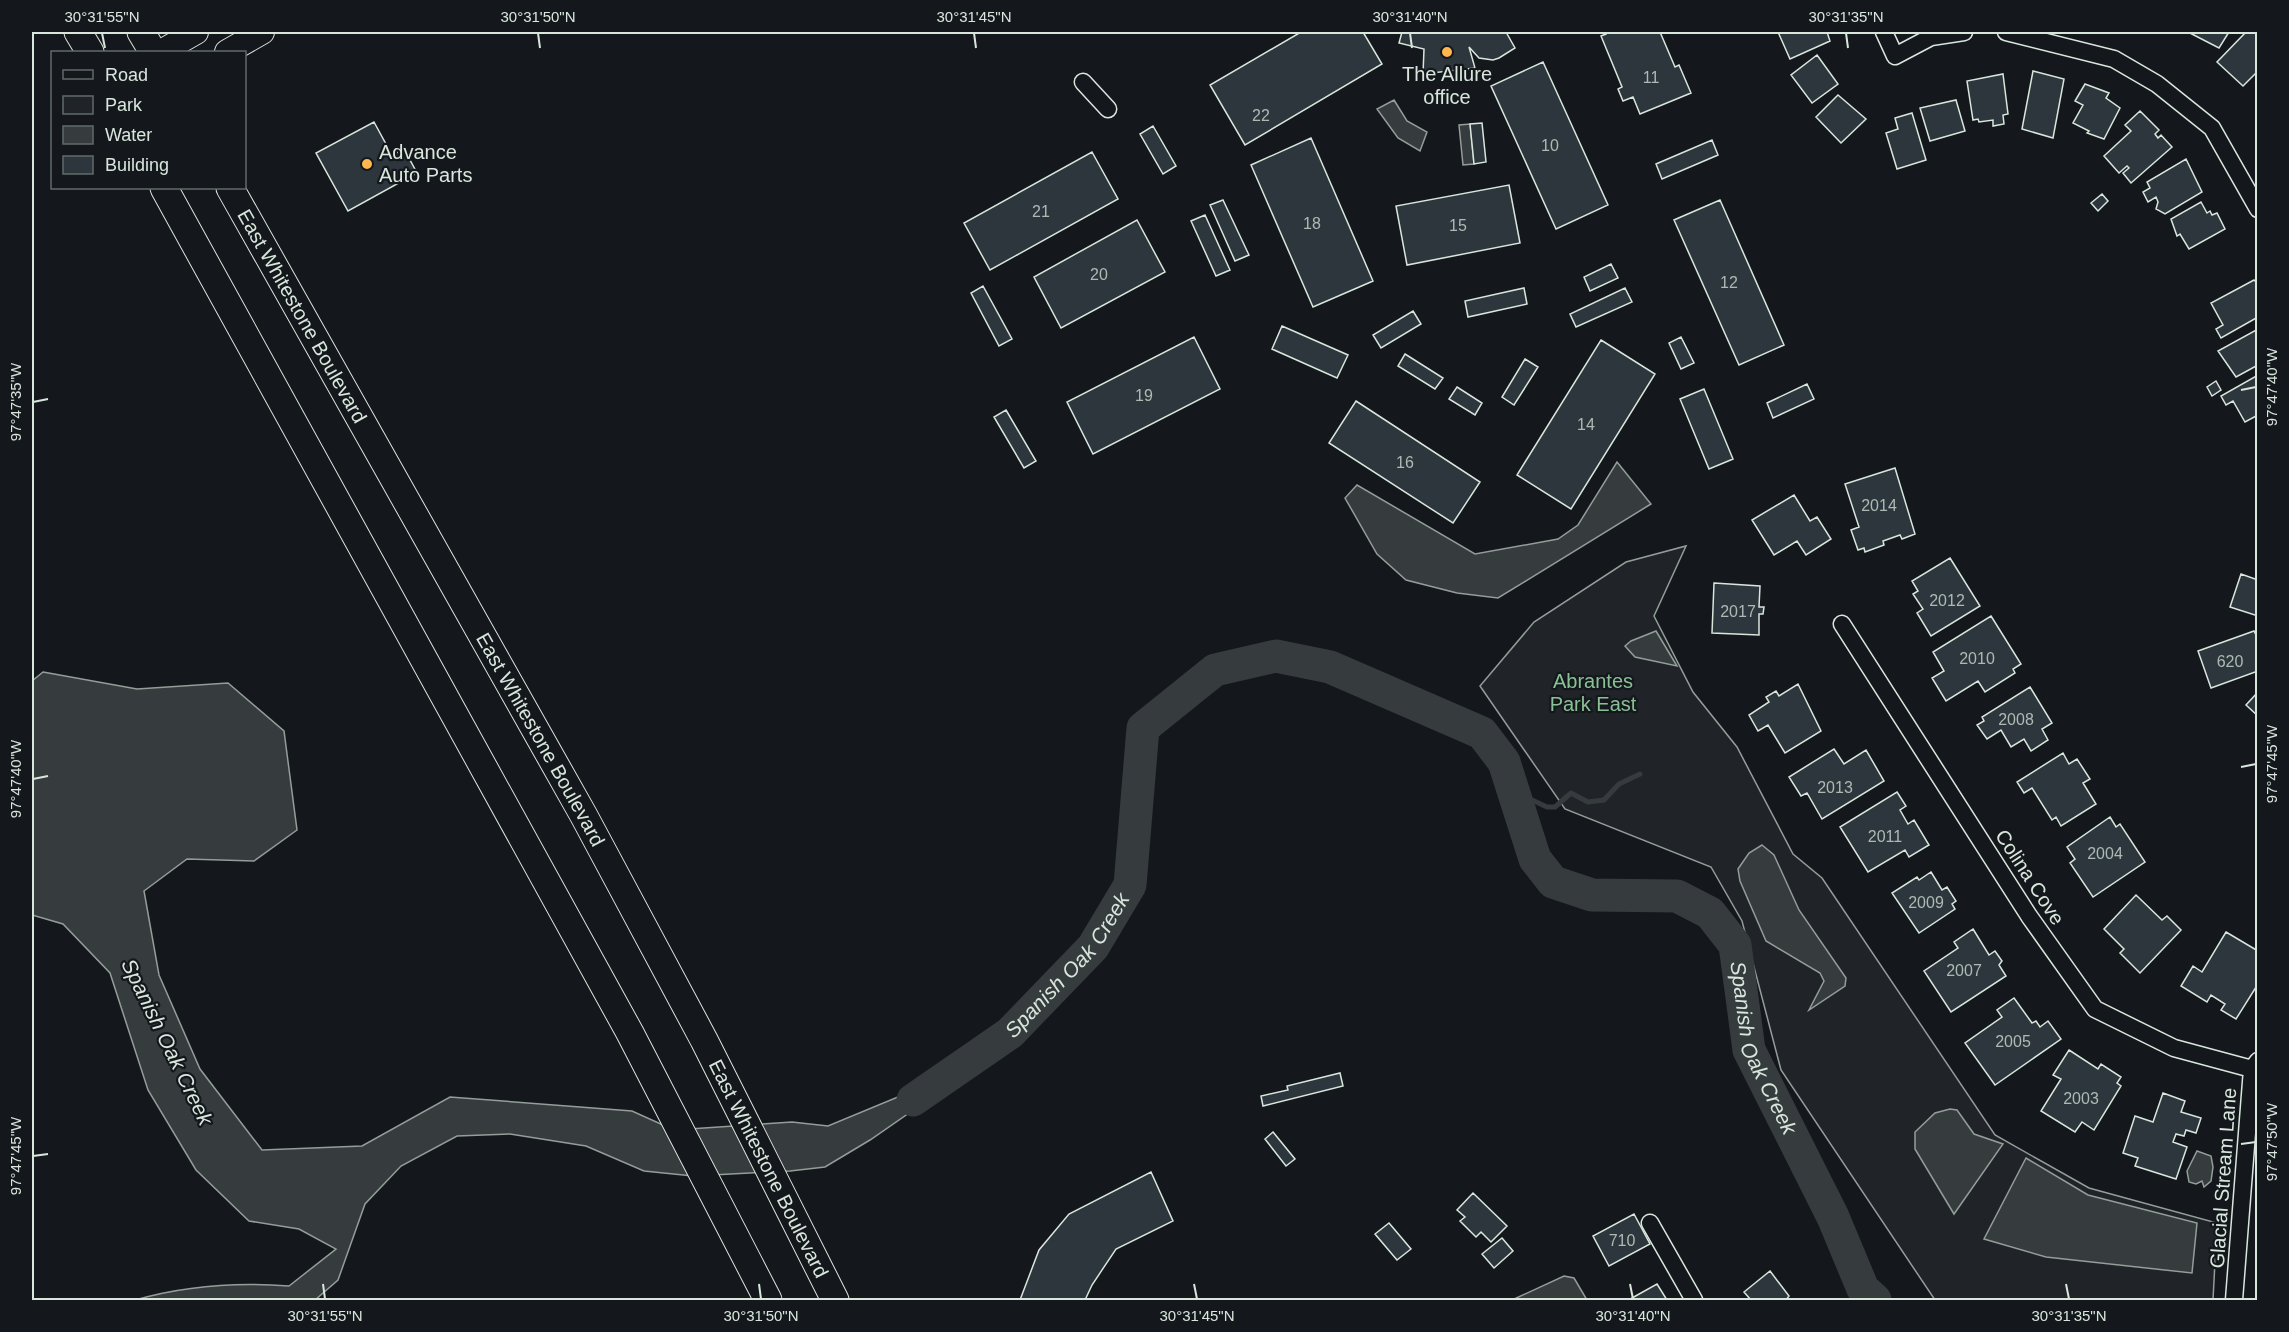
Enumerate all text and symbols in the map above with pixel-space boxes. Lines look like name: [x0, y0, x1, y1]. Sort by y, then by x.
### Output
text: 30°31'55"N: [64, 8, 140, 25]
text: 30°31'50"N: [500, 8, 576, 25]
text: 30°31'45"N: [936, 8, 1012, 25]
text: 30°31'40"N: [1372, 8, 1448, 25]
text: 30°31'35"N: [1808, 8, 1884, 25]
marker: The Allure office: [1440, 45, 1454, 59]
legend: [51, 51, 246, 189]
place label: The Allure office: [1402, 63, 1492, 108]
text: Road: [105, 65, 148, 85]
house number: 11: [1643, 69, 1659, 86]
text: Park: [105, 95, 143, 115]
house number: 22: [1252, 107, 1270, 124]
text: Water: [105, 125, 152, 145]
house number: 10: [1541, 137, 1559, 154]
place label: Advance Auto Parts: [379, 141, 472, 186]
text: Building: [105, 155, 169, 175]
marker: Advance Auto Parts: [360, 157, 374, 171]
house number: 21: [1032, 203, 1050, 220]
street label: East Whitestone Boulevard: [233, 206, 371, 427]
house number: 18: [1303, 215, 1321, 232]
house number: 15: [1449, 217, 1467, 234]
house number: 20: [1090, 266, 1108, 283]
house number: 12: [1720, 274, 1738, 291]
text: 97°47'40"W: [2263, 347, 2280, 426]
text: 97°47'35"W: [7, 362, 24, 441]
house number: 19: [1135, 387, 1153, 404]
house number: 14: [1577, 416, 1595, 433]
house number: 16: [1396, 454, 1414, 471]
house number: 2014: [1861, 497, 1897, 514]
house number: 2012: [1929, 592, 1965, 609]
house number: 2017: [1720, 603, 1756, 620]
street label: East Whitestone Boulevard: [472, 629, 609, 850]
house number: 2010: [1959, 650, 1995, 667]
house number: 620: [2217, 653, 2243, 670]
park label: Abrantes Park East: [1550, 670, 1637, 715]
house number: 2008: [1998, 711, 2034, 728]
text: 97°47'45"W: [2263, 724, 2280, 803]
text: 97°47'40"W: [7, 739, 24, 818]
house number: 2013: [1817, 779, 1853, 796]
street label: Colina Cove: [1991, 825, 2069, 929]
house number: 2011: [1868, 828, 1902, 845]
house number: 2004: [2087, 845, 2123, 862]
water label: Spanish Oak Creek: [1000, 887, 1134, 1042]
house number: 2009: [1908, 894, 1944, 911]
water label: Spanish Oak Creek: [117, 955, 218, 1130]
water label: Spanish Oak Creek: [1726, 960, 1802, 1139]
house number: 2007: [1946, 962, 1982, 979]
house number: 2005: [1995, 1033, 2031, 1050]
street label: East Whitestone Boulevard: [705, 1056, 833, 1281]
street label: Glacial Stream Lane: [2206, 1087, 2240, 1269]
house number: 2003: [2063, 1090, 2099, 1107]
text: 97°47'50"W: [2263, 1102, 2280, 1181]
text: 97°47'45"W: [7, 1116, 24, 1195]
house number: 710: [1609, 1232, 1635, 1249]
text: 30°31'55"N: [287, 1307, 363, 1324]
text: 30°31'50"N: [723, 1307, 799, 1324]
text: 30°31'45"N: [1159, 1307, 1235, 1324]
text: 30°31'40"N: [1595, 1307, 1671, 1324]
text: 30°31'35"N: [2031, 1307, 2107, 1324]

